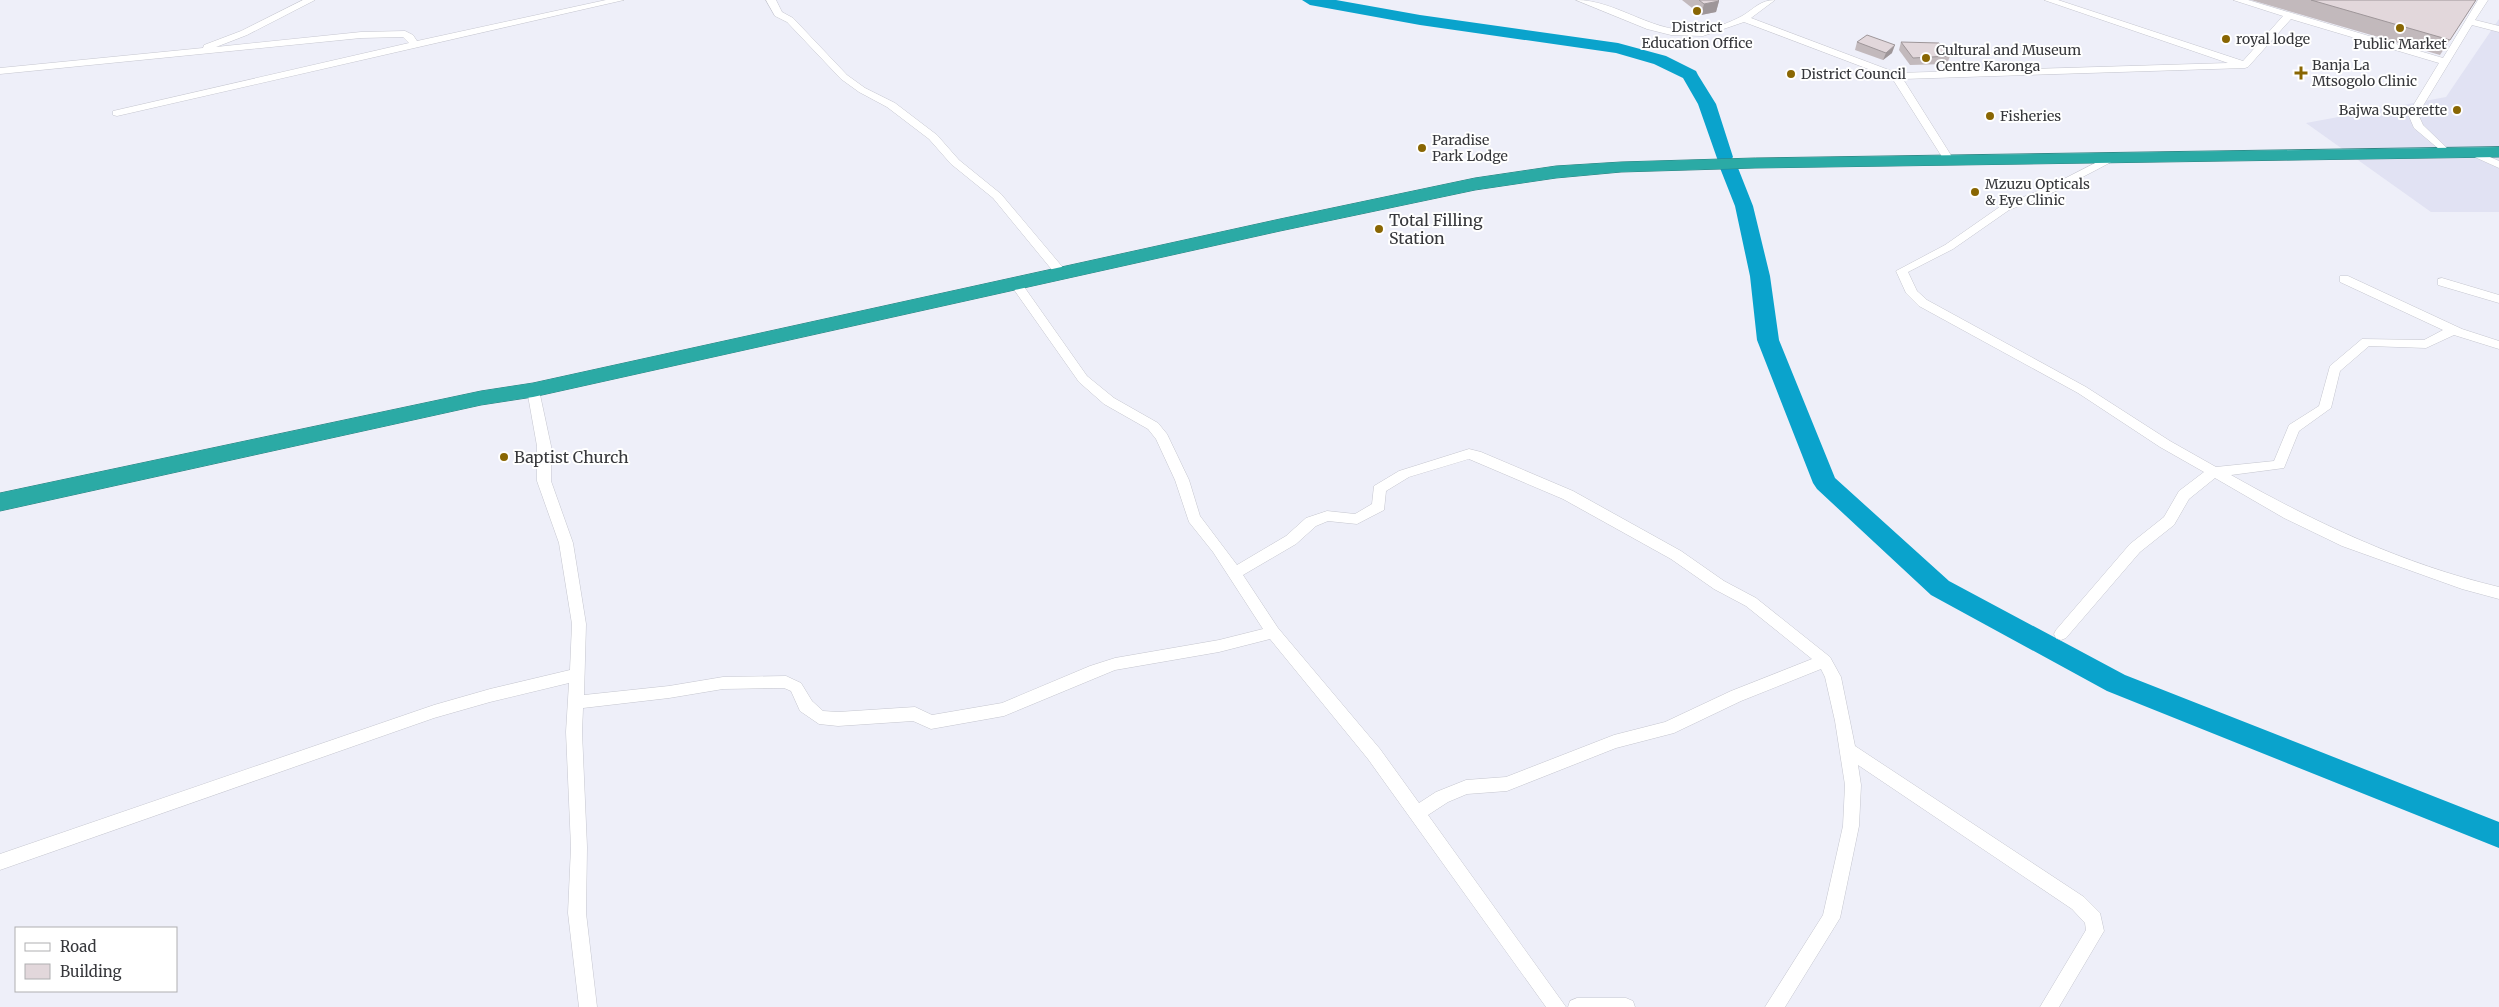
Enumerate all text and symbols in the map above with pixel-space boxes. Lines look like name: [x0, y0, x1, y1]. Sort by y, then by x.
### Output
marker: District Education Office: [1691, 5, 1703, 17]
place label: District Education Office: [1641, 18, 1753, 52]
marker: Public Market: [2394, 22, 2406, 34]
place label: royal lodge: [2236, 30, 2310, 48]
marker: royal lodge: [2220, 33, 2232, 45]
place label: Public Market: [2353, 35, 2447, 53]
place label: Cultural and Museum Centre Karonga: [1936, 41, 2081, 75]
marker: Cultural and Museum Centre Karonga: [1920, 52, 1932, 64]
place label: Banja La Mtsogolo Clinic: [2312, 56, 2417, 90]
place label: District Council: [1801, 65, 1907, 83]
marker: Banja La Mtsogolo Clinic: [2294, 66, 2308, 80]
marker: District Council: [1785, 68, 1797, 80]
place label: Bajwa Superette: [2339, 101, 2447, 119]
marker: Bajwa Superette: [2451, 104, 2463, 116]
place label: Fisheries: [2000, 107, 2061, 125]
marker: Fisheries: [1984, 110, 1996, 122]
place label: Paradise Park Lodge: [1432, 131, 1508, 165]
marker: Paradise Park Lodge: [1416, 142, 1428, 154]
place label: Mzuzu Opticals & Eye Clinic: [1985, 175, 2090, 209]
marker: Mzuzu Opticals & Eye Clinic: [1969, 186, 1981, 198]
place label: Total Filling Station: [1389, 210, 1483, 248]
marker: Total Filling Station: [1373, 223, 1385, 235]
place label: Baptist Church: [514, 447, 629, 467]
marker: Baptist Church: [498, 451, 510, 463]
legend: [15, 927, 178, 992]
text: Road: [60, 937, 96, 956]
text: Building: [60, 962, 122, 981]

